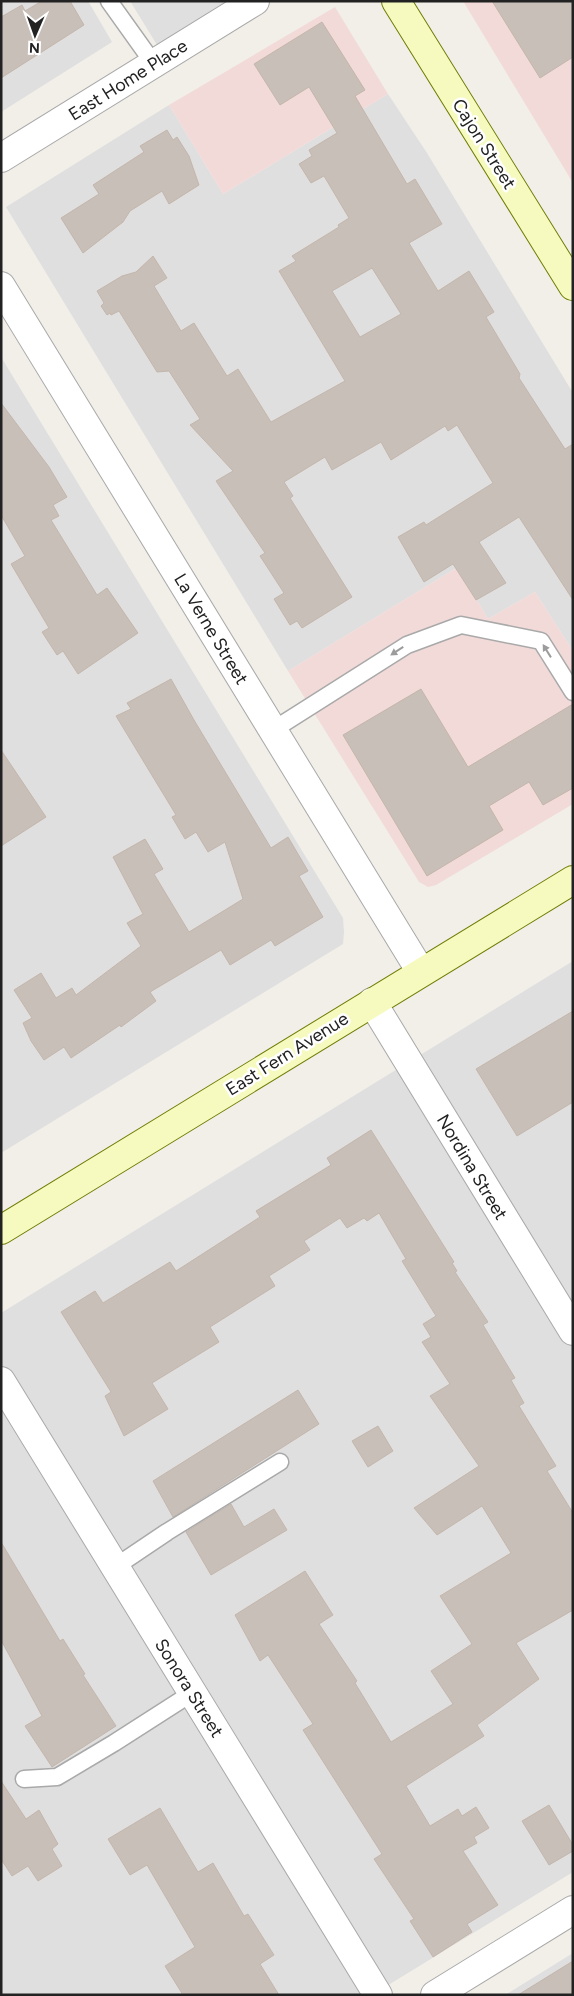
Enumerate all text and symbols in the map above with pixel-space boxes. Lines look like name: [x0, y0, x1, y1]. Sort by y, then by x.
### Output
north arrow: [10, 10, 60, 60]
street label: East Home Place: [64, 35, 192, 125]
text: N: [29, 39, 40, 56]
street label: Cajon Street: [448, 95, 521, 193]
street label: La Verne Street: [169, 570, 253, 689]
one-way arrow: [543, 644, 552, 657]
one-way arrow: [390, 646, 404, 656]
street label: East Fern Avenue: [222, 1007, 353, 1101]
street label: Nordina Street: [432, 1110, 512, 1224]
street label: Sonora Street: [150, 1635, 228, 1742]

